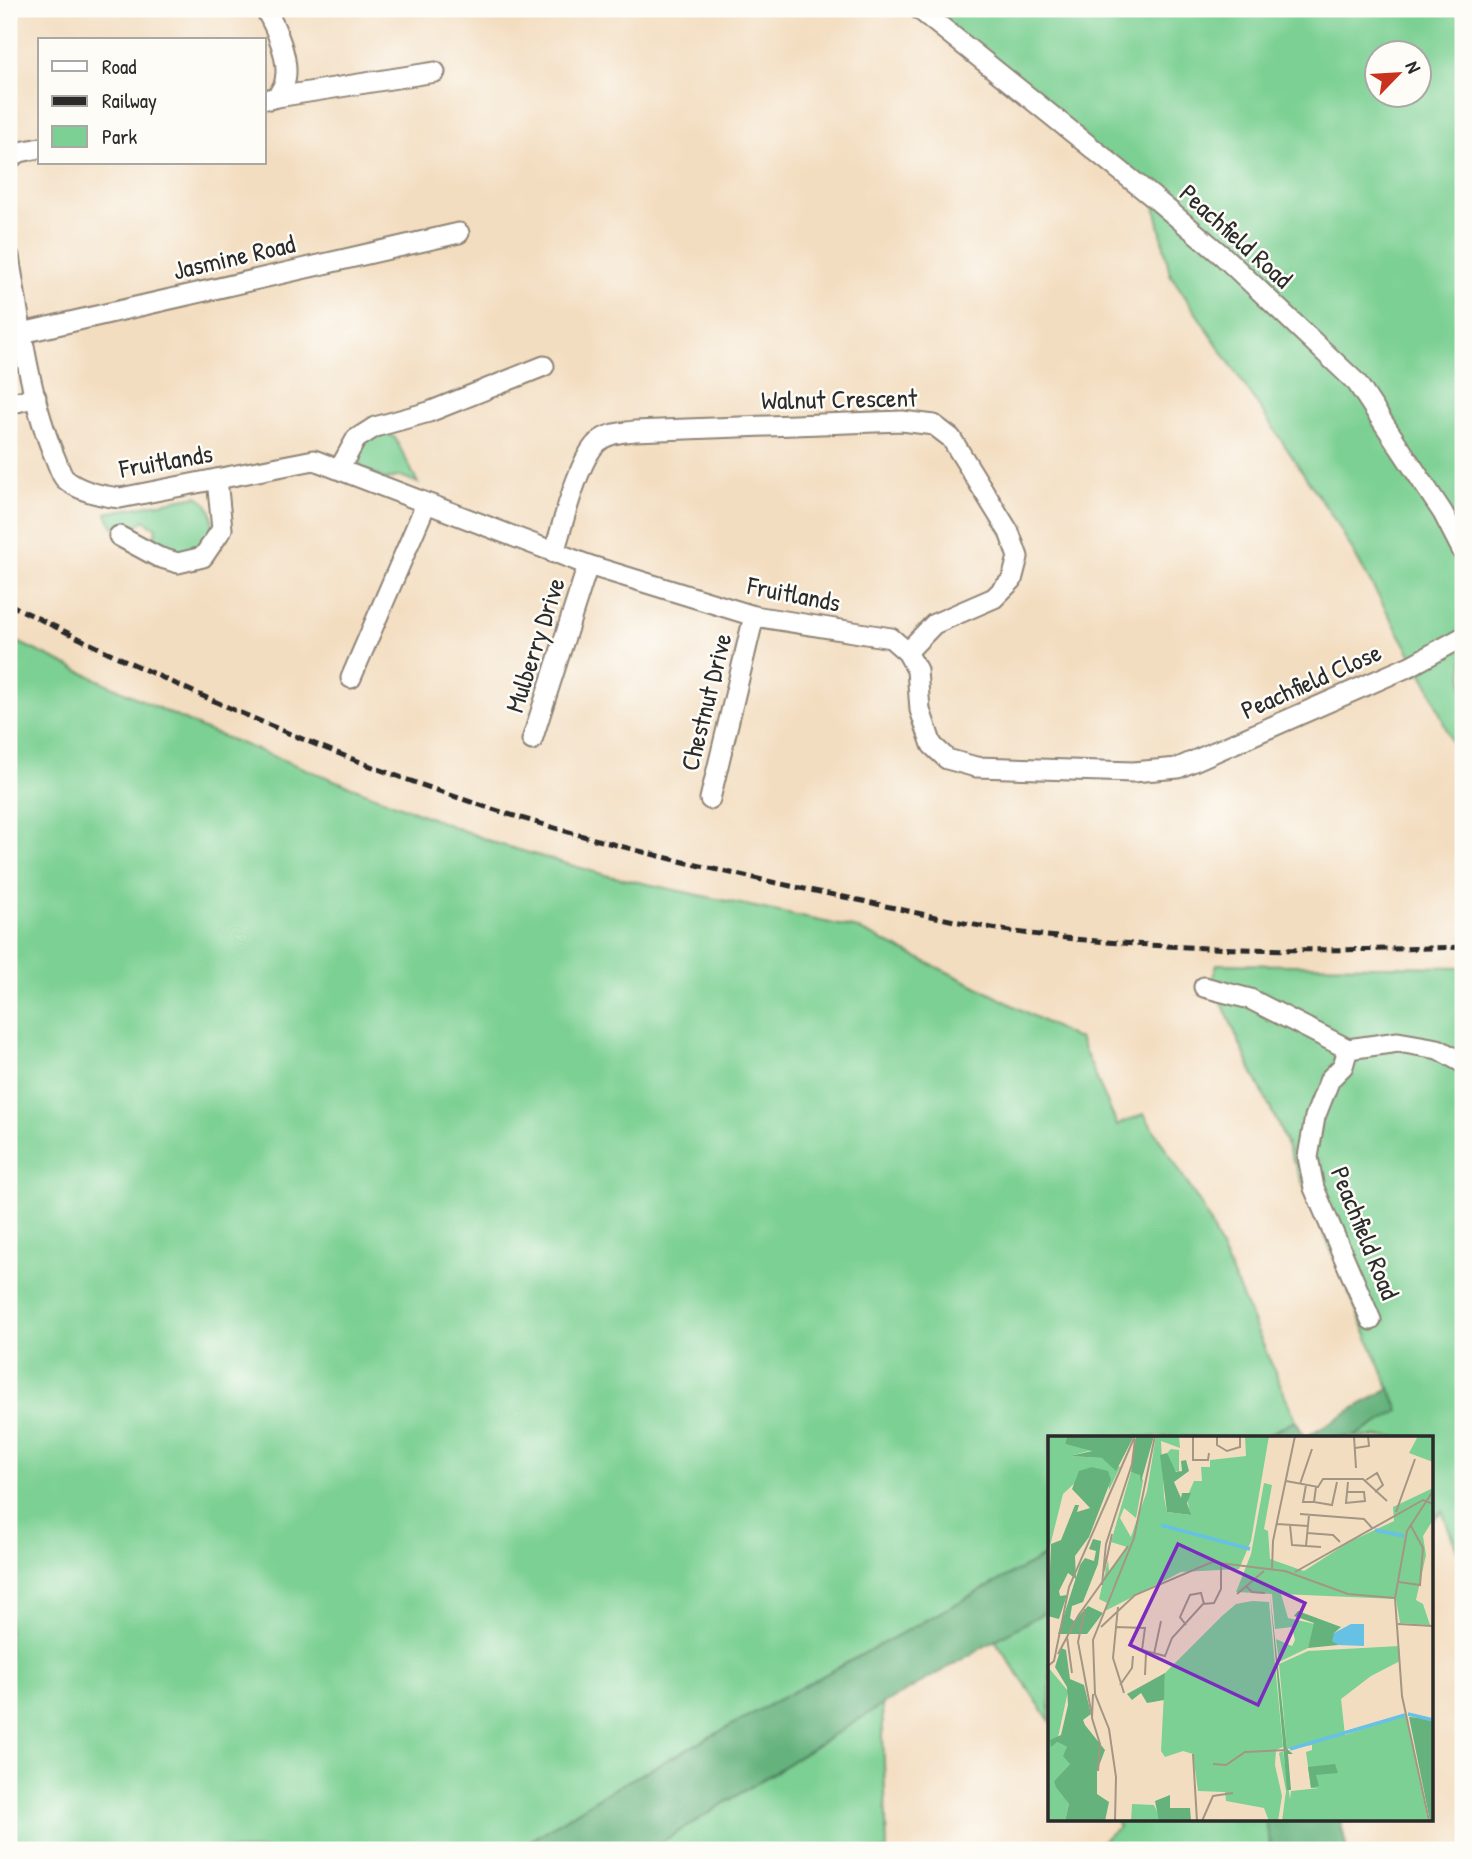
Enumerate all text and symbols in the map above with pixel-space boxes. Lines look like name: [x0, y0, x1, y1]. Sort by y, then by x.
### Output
legend: [38, 38, 266, 164]
north arrow: [1364, 38, 1434, 108]
text: Road: [102, 52, 136, 81]
text: N: [1399, 57, 1427, 77]
text: Railway: [102, 86, 157, 115]
text: Park: [102, 122, 137, 151]
street label: Peachfield Road: [1172, 176, 1300, 296]
street label: Jasmine Road: [170, 226, 298, 288]
street label: Walnut Crescent: [761, 380, 918, 417]
street label: Fruitlands: [116, 435, 215, 486]
street label: Fruitlands: [744, 567, 844, 620]
street label: Mulberry Drive: [496, 573, 573, 717]
street label: Chestnut Drive: [672, 629, 739, 774]
street label: Peachfield Close: [1235, 634, 1386, 727]
street label: Peachfield Road: [1323, 1161, 1408, 1304]
inset map: [1048, 1436, 1434, 1820]

